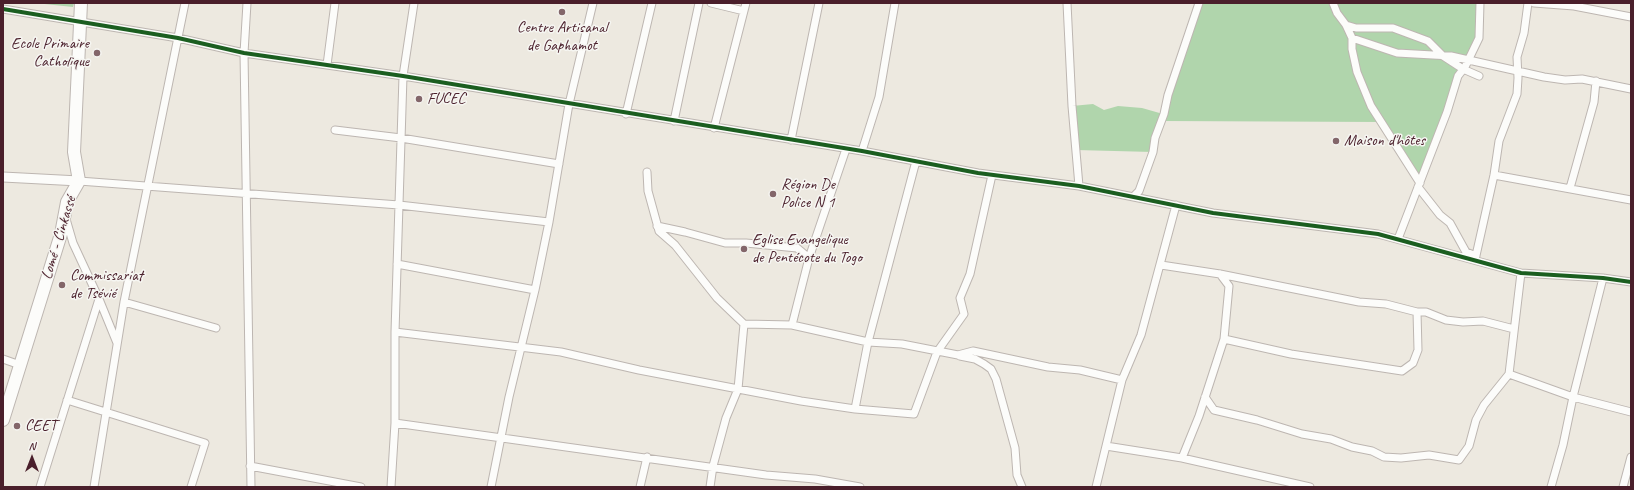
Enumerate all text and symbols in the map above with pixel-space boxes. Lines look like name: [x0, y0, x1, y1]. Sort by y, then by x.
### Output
marker: Centre Artisanal de Gaphamot: [557, 7, 567, 17]
place label: Centre Artisanal de Gaphamot: [517, 18, 607, 56]
place label: Ecole Primaire Catholique: [11, 34, 89, 72]
marker: Ecole Primaire Catholique: [92, 48, 102, 58]
place label: FUCEC: [427, 89, 466, 109]
marker: FUCEC: [414, 94, 424, 104]
place label: Maison d'hôtes: [1344, 131, 1425, 151]
marker: Maison d'hôtes: [1331, 136, 1341, 146]
place label: Région De Police N 1: [781, 175, 835, 213]
marker: Région De Police N 1: [768, 189, 778, 199]
street label: Lomé - Cinkassé: [37, 194, 81, 282]
place label: Eglise Evangelique de Pentécote du Togo: [752, 230, 862, 268]
marker: Eglise Evangelique de Pentécote du Togo: [739, 244, 749, 254]
place label: Commissariat de Tsévié: [70, 266, 143, 304]
marker: Commissariat de Tsévié: [57, 280, 67, 290]
place label: CEET: [25, 416, 57, 436]
marker: CEET: [12, 421, 22, 431]
north arrow: [12, 438, 52, 478]
text: N: [29, 439, 35, 453]

